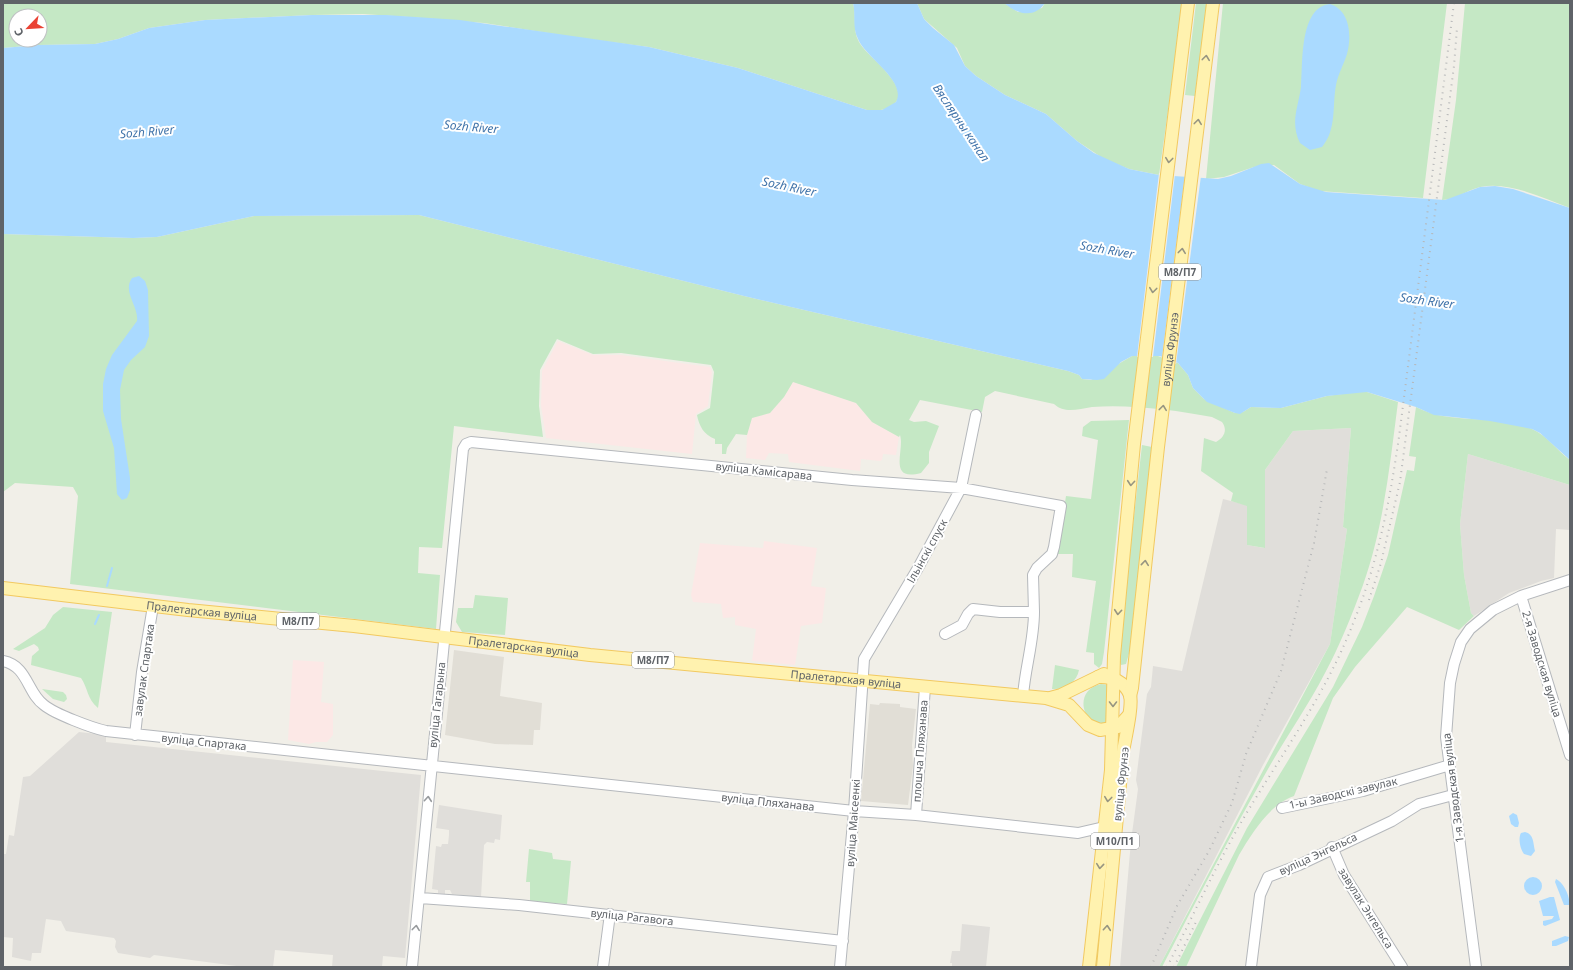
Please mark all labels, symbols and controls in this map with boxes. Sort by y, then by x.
north arrow [8,8,48,48]
text: С [10,26,27,39]
one-way arrow [1201,55,1210,61]
water label: Вяслярны канал [929,80,994,165]
water label: Sozh River [443,116,500,137]
one-way arrow [1193,119,1202,125]
water label: Sozh River [119,121,176,142]
one-way arrow [1165,157,1174,164]
water label: Sozh River [761,173,819,201]
water label: Sozh River [1079,236,1137,263]
one-way arrow [1178,248,1187,254]
road number: М8/П7 [1159,264,1201,280]
one-way arrow [1149,286,1158,293]
water label: Sozh River [1399,288,1456,313]
street label: вуліца Фрунзэ [1158,311,1182,387]
one-way arrow [1158,405,1167,411]
street label: вуліца Камісарава [715,458,813,483]
one-way arrow [1126,480,1135,486]
street label: Ільінскі спуск [903,516,950,585]
one-way arrow [1140,560,1149,566]
street label: Пралетарская вуліца [146,597,258,624]
one-way arrow [1114,609,1123,615]
street label: 2-я Заводская вуліца [1519,609,1566,719]
road number: М8/П7 [277,613,319,629]
street label: завулак Спартака [130,623,157,717]
street label: Пралетарская вуліца [468,632,580,661]
road number: М8/П7 [632,652,674,668]
street label: вуліца Гагарына [425,661,448,749]
street label: Пралетарская вуліца [790,666,902,691]
street label: плошча Пляханава [908,699,931,803]
one-way arrow [1109,701,1117,707]
street label: вуліца Спартака [161,730,247,753]
street label: 1-я Заводская вуліца [1438,732,1467,844]
street label: вуліца Фрунзэ [1109,746,1132,822]
street label: 1-ы Заводскі завулак [1287,773,1399,812]
street label: вуліца Маісеенкі [842,779,863,867]
street label: вуліца Пляханава [721,789,815,814]
one-way arrow [1104,795,1113,802]
one-way arrow [424,796,433,802]
street label: вуліца Энгельса [1276,829,1359,878]
road number: М10/П1 [1091,833,1139,849]
one-way arrow [1096,863,1105,869]
street label: завулак Энгельса [1336,865,1397,951]
street label: вуліца Рагавога [590,905,674,928]
one-way arrow [412,925,421,931]
one-way arrow [1102,925,1111,931]

